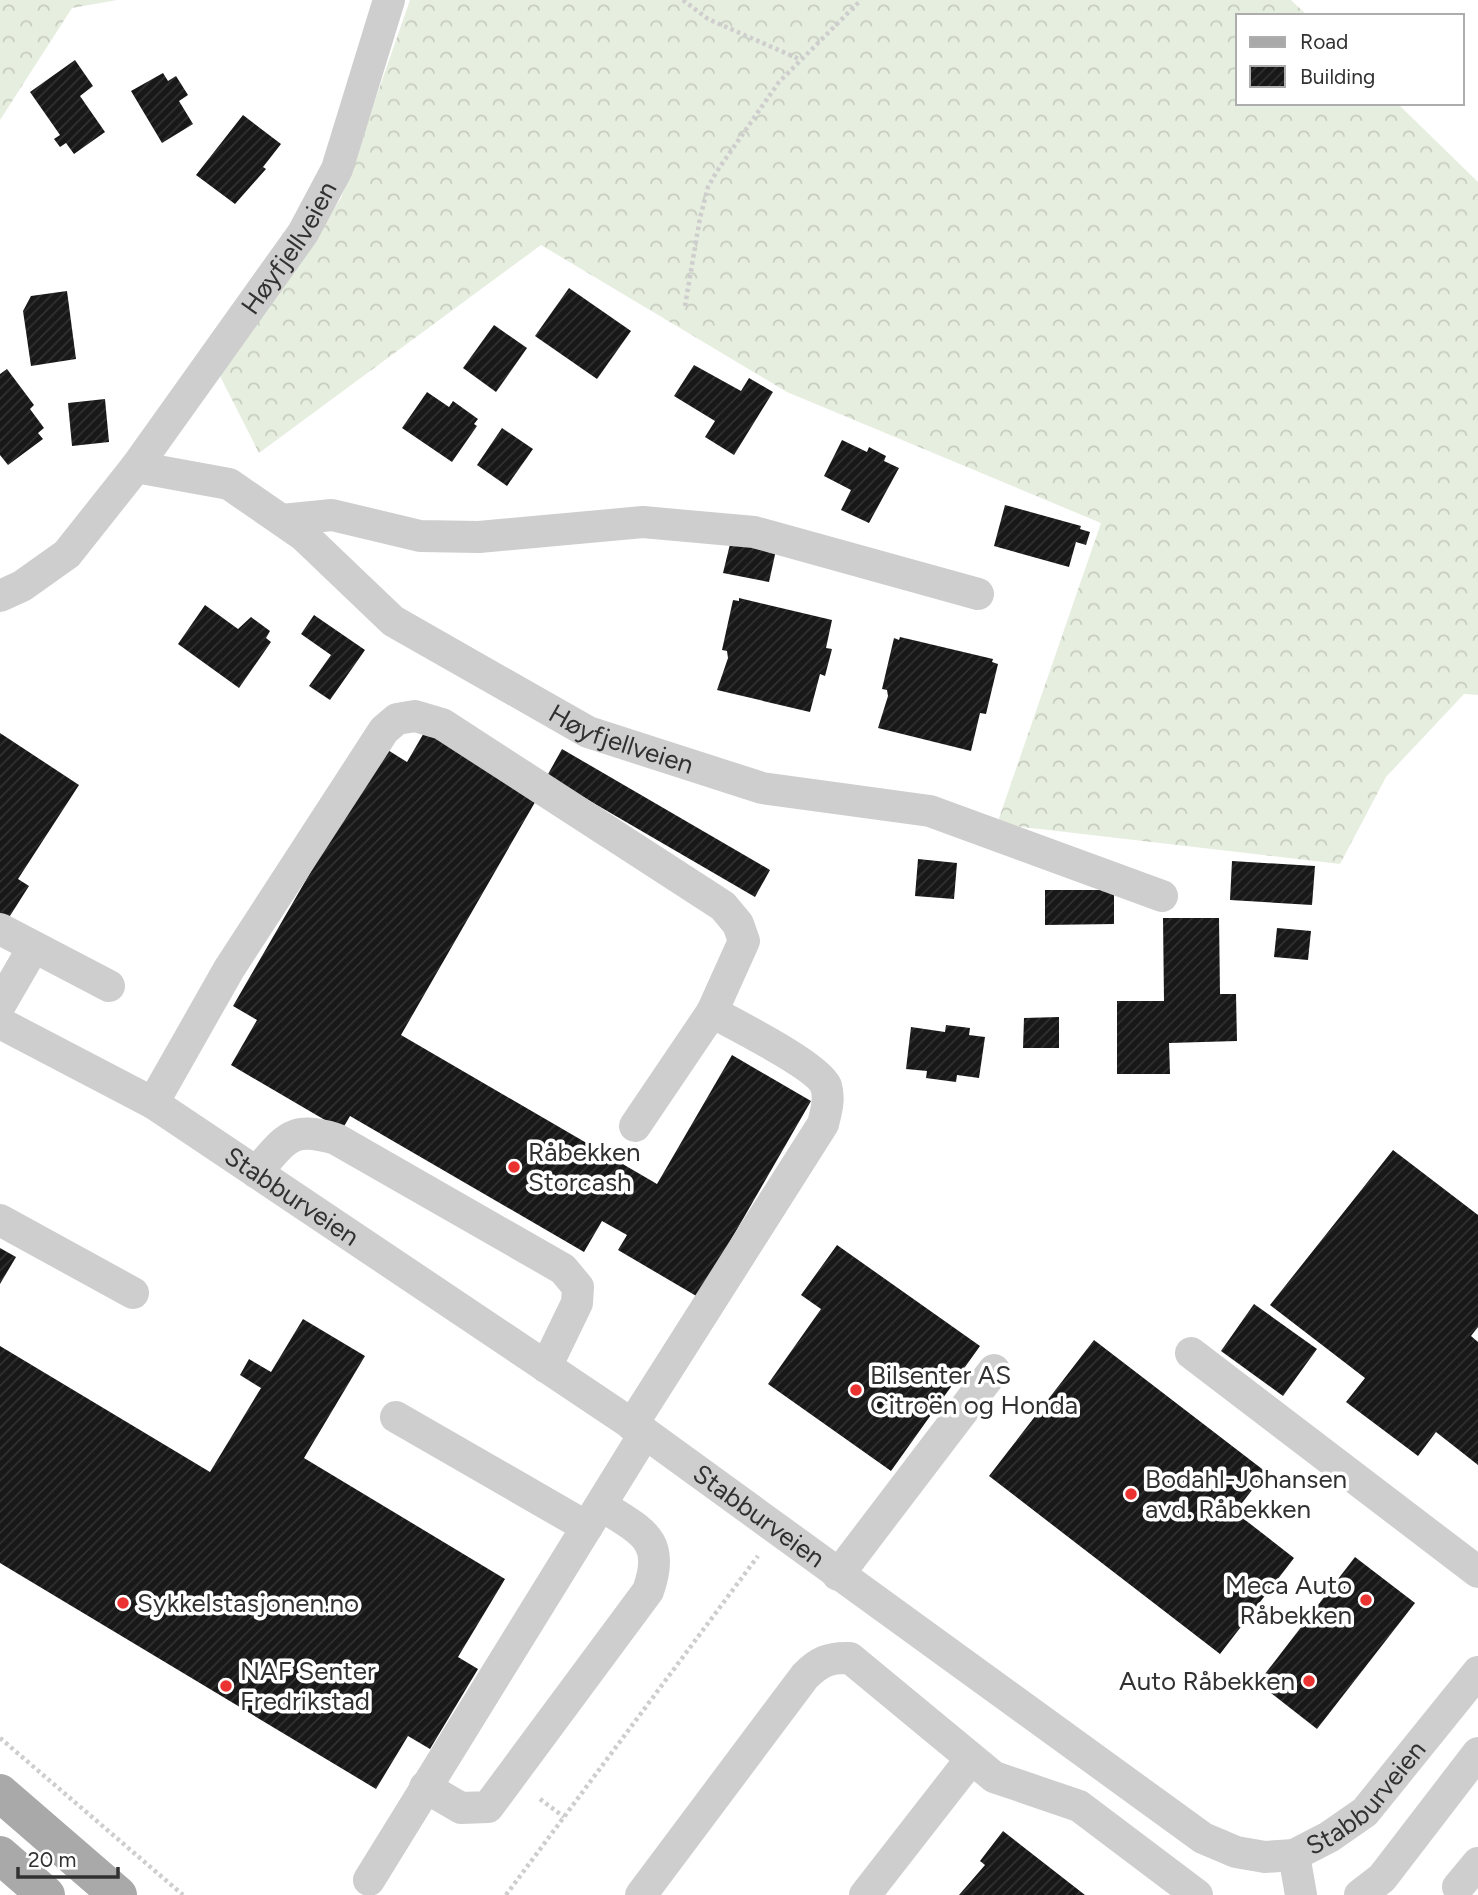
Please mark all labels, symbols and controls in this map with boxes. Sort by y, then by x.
legend [1236,14,1464,105]
text: Road [1300,29,1348,54]
text: Building [1300,64,1375,89]
street label: Høyfjellveien [234,176,344,321]
street label: Høyfjellveien [543,697,698,781]
place label: Råbekken Storcash [528,1136,641,1198]
street label: Stabburveien [219,1140,365,1253]
marker: Råbekken Storcash [506,1159,522,1175]
place label: Bilsenter AS Citroën og Honda [870,1359,1078,1421]
marker: Bilsenter AS Citroën og Honda [848,1382,864,1398]
street label: Stabburveien [687,1457,831,1574]
place label: Bodahl-Johansen avd. Råbekken [1145,1463,1347,1525]
marker: Bodahl-Johansen avd. Råbekken [1123,1486,1139,1502]
place label: Meca Auto Råbekken [1225,1569,1352,1631]
place label: Sykkelstasjonen.no [137,1587,359,1619]
marker: Meca Auto Råbekken [1358,1592,1374,1608]
marker: Sykkelstasjonen.no [115,1595,131,1611]
place label: NAF Senter Fredrikstad [240,1655,376,1717]
place label: Auto Råbekken [1119,1665,1295,1697]
marker: Auto Råbekken [1301,1673,1317,1689]
marker: NAF Senter Fredrikstad [218,1678,234,1694]
street label: Stabburveien [1301,1734,1432,1862]
scale bar [18,1836,117,1880]
text: 20 m [28,1847,76,1872]

